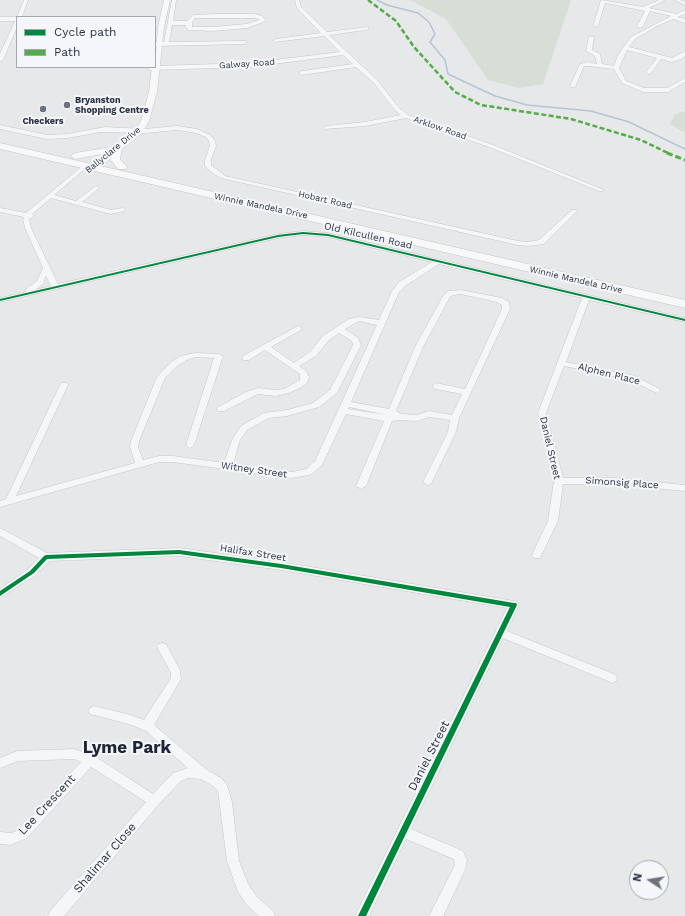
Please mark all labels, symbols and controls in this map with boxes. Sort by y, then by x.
legend [16,16,156,68]
text: Cycle path [54,25,116,39]
text: Path [54,45,80,59]
street label: Galway Road [219,57,275,71]
place label: Bryanston Shopping Centre [75,95,149,116]
marker: Bryanston Shopping Centre [62,100,72,110]
marker: Checkers [38,104,48,114]
street label: Arklow Road [412,114,468,142]
place label: Checkers [22,116,64,126]
street label: Ballyclare Drive [83,124,143,176]
street label: Hobart Road [297,189,353,211]
street label: Winnie Mandela Drive [213,191,309,221]
street label: Old Kilcullen Road [323,220,413,252]
street label: Winnie Mandela Drive [528,264,624,296]
street label: Alphen Place [577,360,641,388]
street label: Daniel Street [537,415,563,481]
street label: Witney Street [220,459,288,481]
street label: Simonsig Place [585,474,659,492]
street label: Halifax Street [219,542,287,564]
street label: Daniel Street [405,718,453,794]
district label: Lyme Park [83,738,171,758]
street label: Lee Crescent [15,772,79,838]
street label: Shalimar Close [71,820,139,896]
north arrow [629,860,669,900]
text: N [631,872,645,883]

